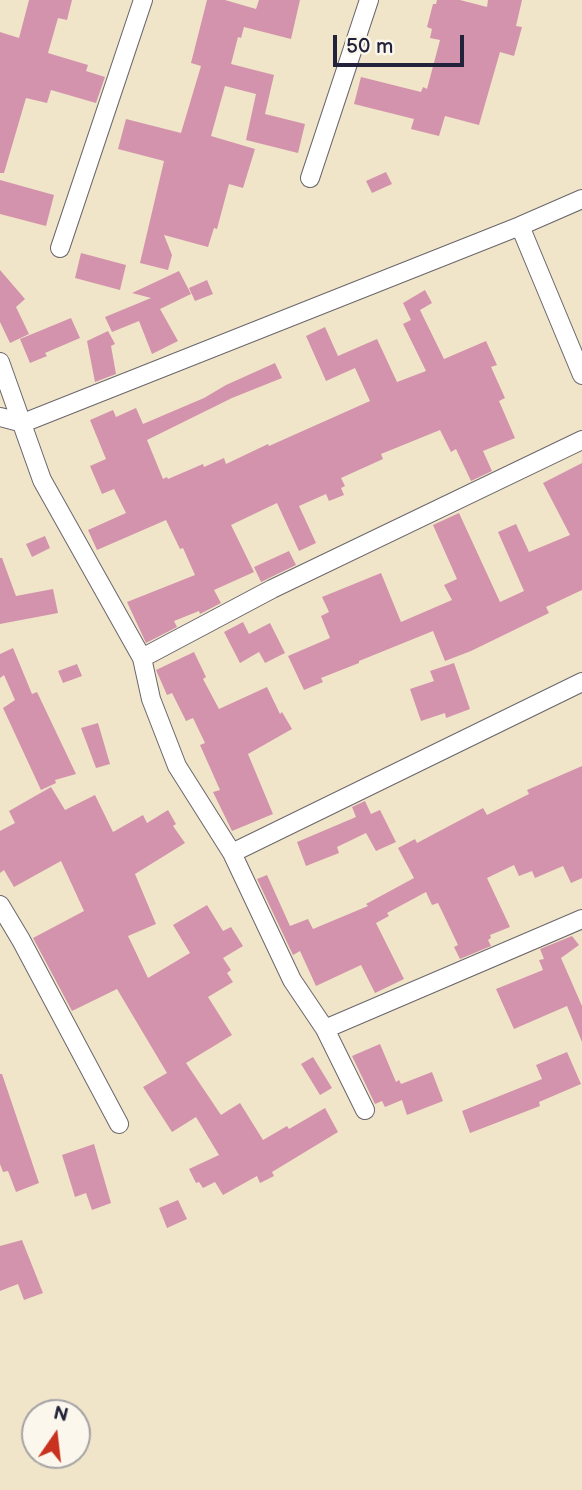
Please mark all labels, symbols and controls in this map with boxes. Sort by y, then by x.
scale bar [337,21,468,65]
text: 50 m [346,34,393,59]
north arrow [21,1399,91,1469]
text: N [51,1402,70,1428]

